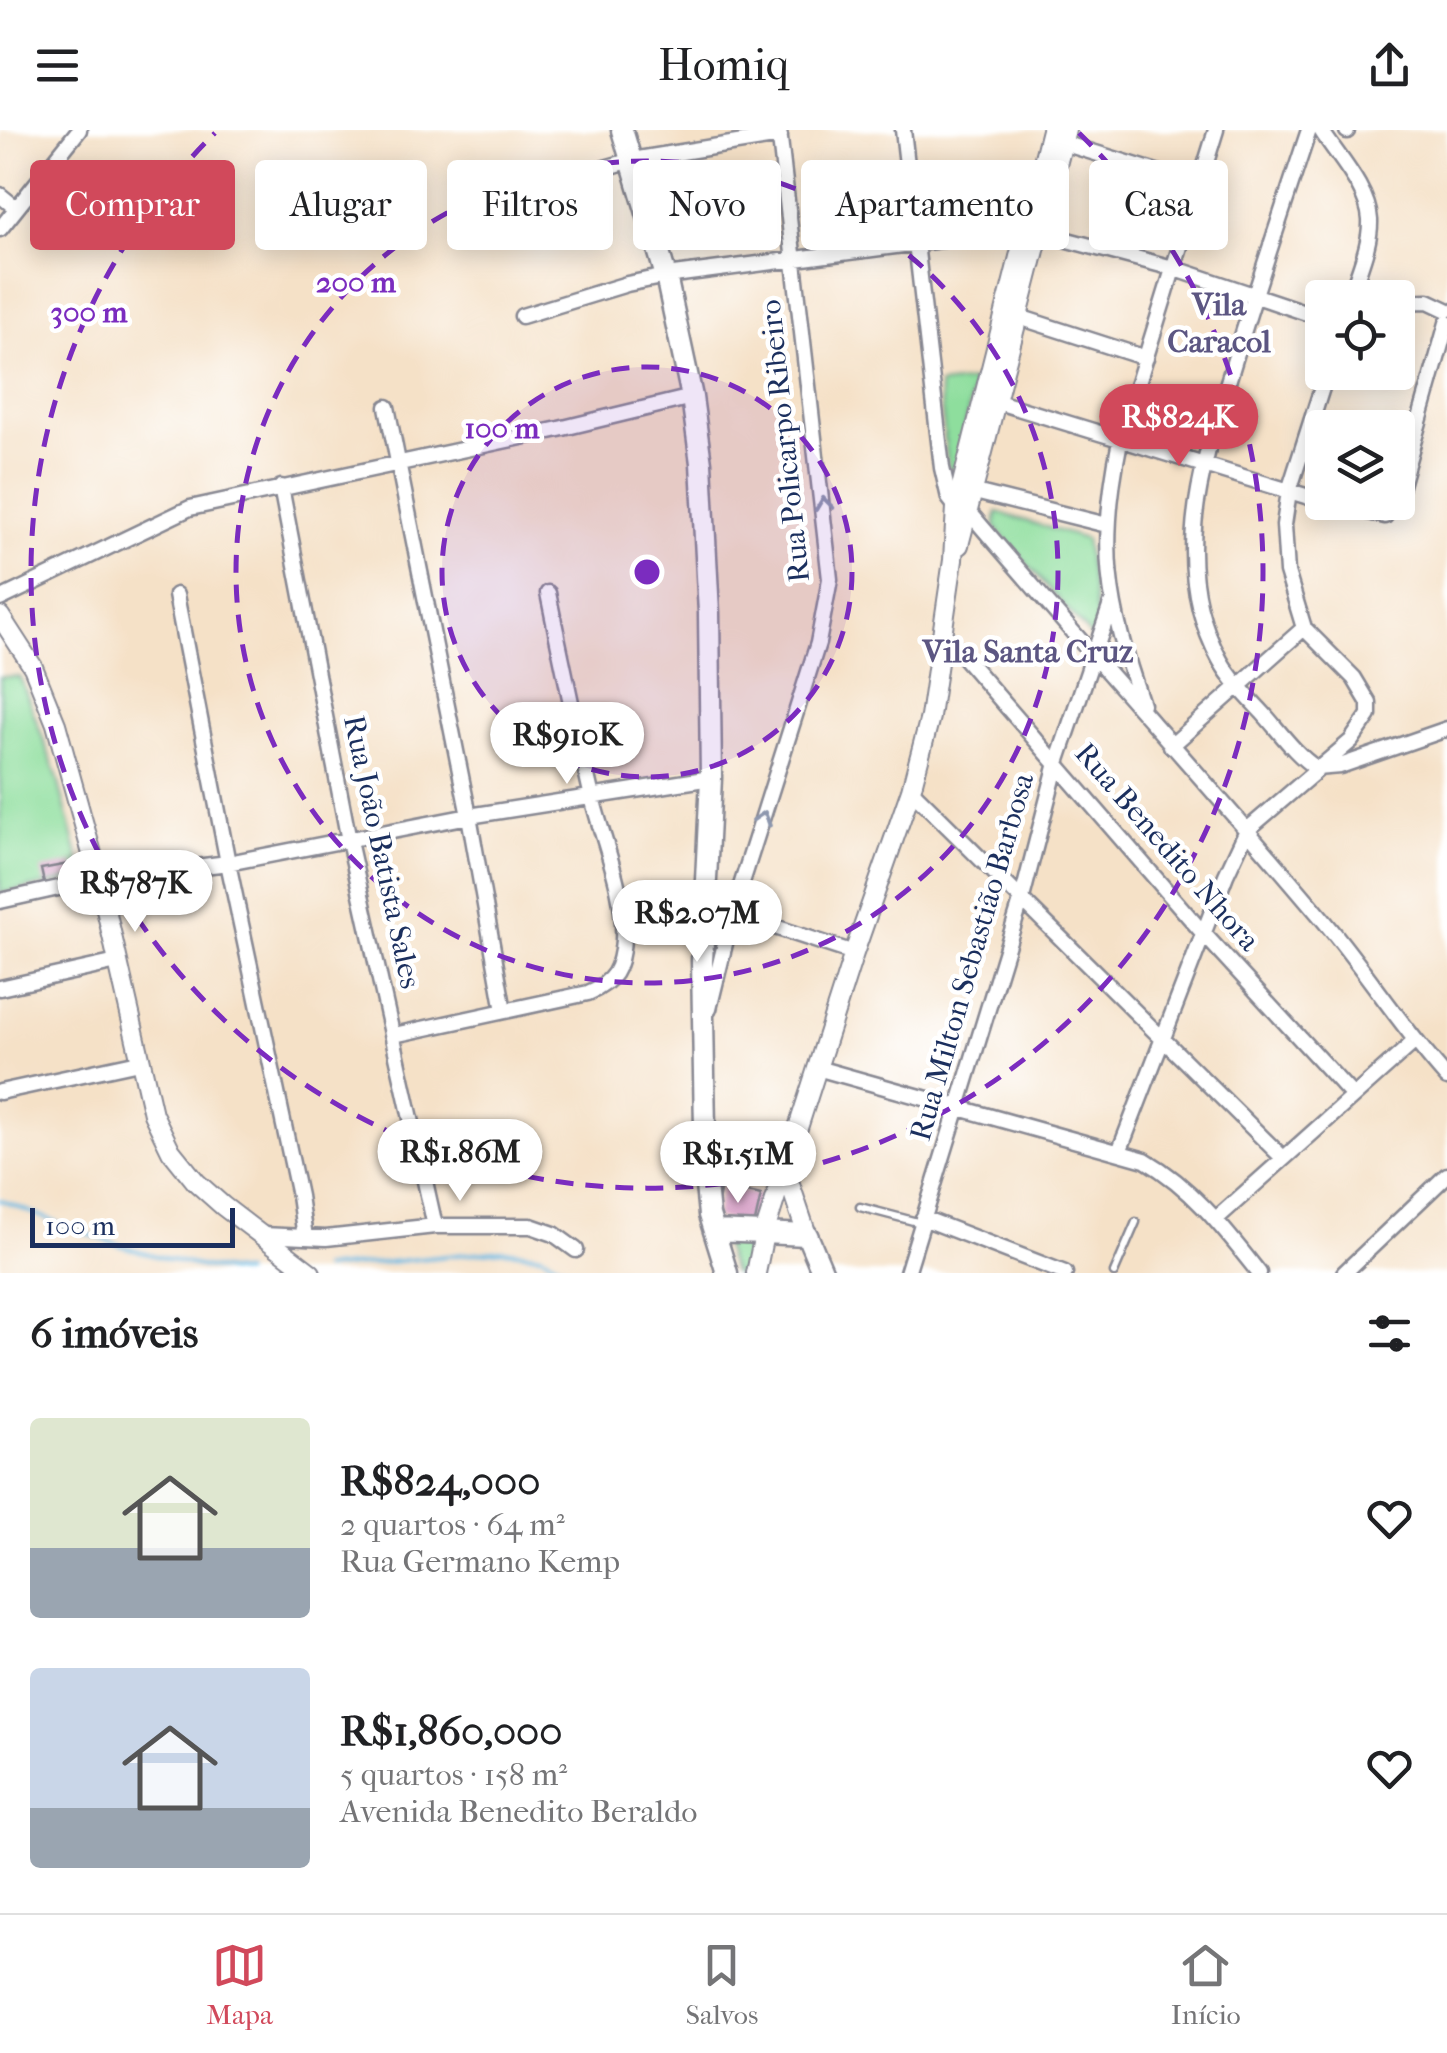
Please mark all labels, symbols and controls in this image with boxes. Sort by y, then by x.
icon: menu [30,38,85,93]
icon: share [1362,38,1417,93]
text: Homiq [658,39,789,92]
chip: Comprar [30,160,235,250]
chip: Alugar [255,160,427,250]
chip: Filtros [447,160,613,250]
chip: Novo [633,160,781,250]
chip: Apartamento [801,160,1069,250]
chip: Casa [1089,160,1228,250]
text: 200 m [316,265,397,300]
map controls [1305,280,1415,520]
button: locate [1305,280,1415,390]
district label: Vila Caracol [1167,286,1271,360]
text: 300 m [51,295,128,330]
street label: Rua Policarpo Ribeiro [753,298,817,584]
pin: R$824K [1098,384,1260,469]
text: R$824K [1121,398,1237,435]
button: layers [1305,410,1415,520]
text: 100 m [464,411,541,446]
one-way arrow [814,495,835,512]
centre of rings [629,554,665,590]
district label: Vila Santa Cruz [922,633,1133,670]
pin: R$910K [486,702,648,787]
street label: Rua João Batista Sales [336,712,428,992]
text: R$910K [512,716,622,753]
street label: Rua Benedito Nhora [1067,736,1267,959]
street label: Rua Milton Sebastião Barbosa [903,768,1042,1145]
one-way arrow [751,811,771,828]
pin: R$787K [54,850,216,935]
text: R$787K [79,864,191,901]
pin: R$2.07M [605,880,789,965]
text: R$2.07M [634,894,760,931]
pin: R$1.86M [368,1119,552,1204]
pin: R$1.51M [646,1121,830,1206]
text: R$1.86M [399,1133,521,1170]
text: R$1.51M [682,1135,794,1172]
scale bar [30,1203,235,1248]
text: 100 m [45,1209,115,1242]
icon: filters [1362,1306,1417,1361]
text: 6 imóveis [30,1309,198,1358]
text: R$824,000 [340,1457,540,1506]
icon: home [110,1458,230,1578]
icon: heart [1362,1491,1417,1546]
text: 2 quartos · 64 m² [340,1506,565,1543]
text: Rua Germano Kemp [340,1543,620,1580]
text: R$1,860,000 [340,1707,562,1756]
icon: home [110,1708,230,1828]
icon: heart [1362,1741,1417,1796]
text: 5 quartos · 158 m² [340,1756,567,1793]
text: Avenida Benedito Beraldo [340,1793,698,1830]
tab: Mapa [206,1938,273,2031]
tab: Salvos [686,1938,758,2031]
tab: Início [1171,1938,1241,2031]

